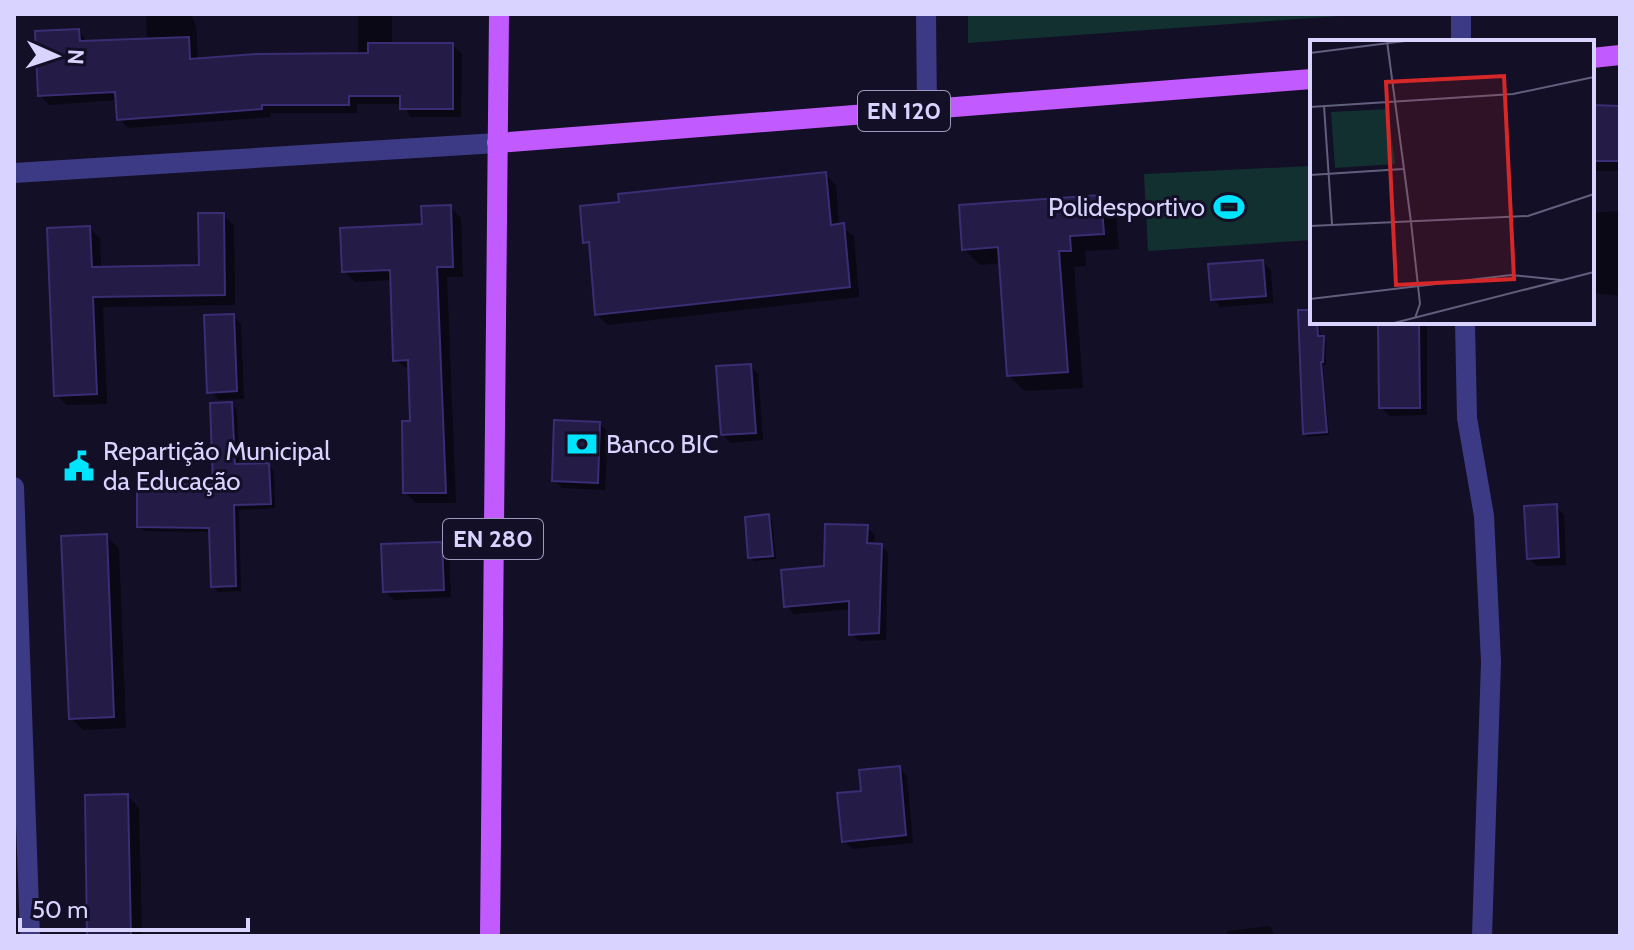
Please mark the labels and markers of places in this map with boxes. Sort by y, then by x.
sports icon: Polidesportivo [1212,190,1246,224]
place label: Polidesportivo [1048,191,1205,223]
bank icon: Banco BIC [565,427,599,461]
place label: Banco BIC [606,428,718,460]
place label: Repartição Municipal da Educação [103,435,330,497]
public building icon: Repartição Municipal da Educação [62,449,96,483]

